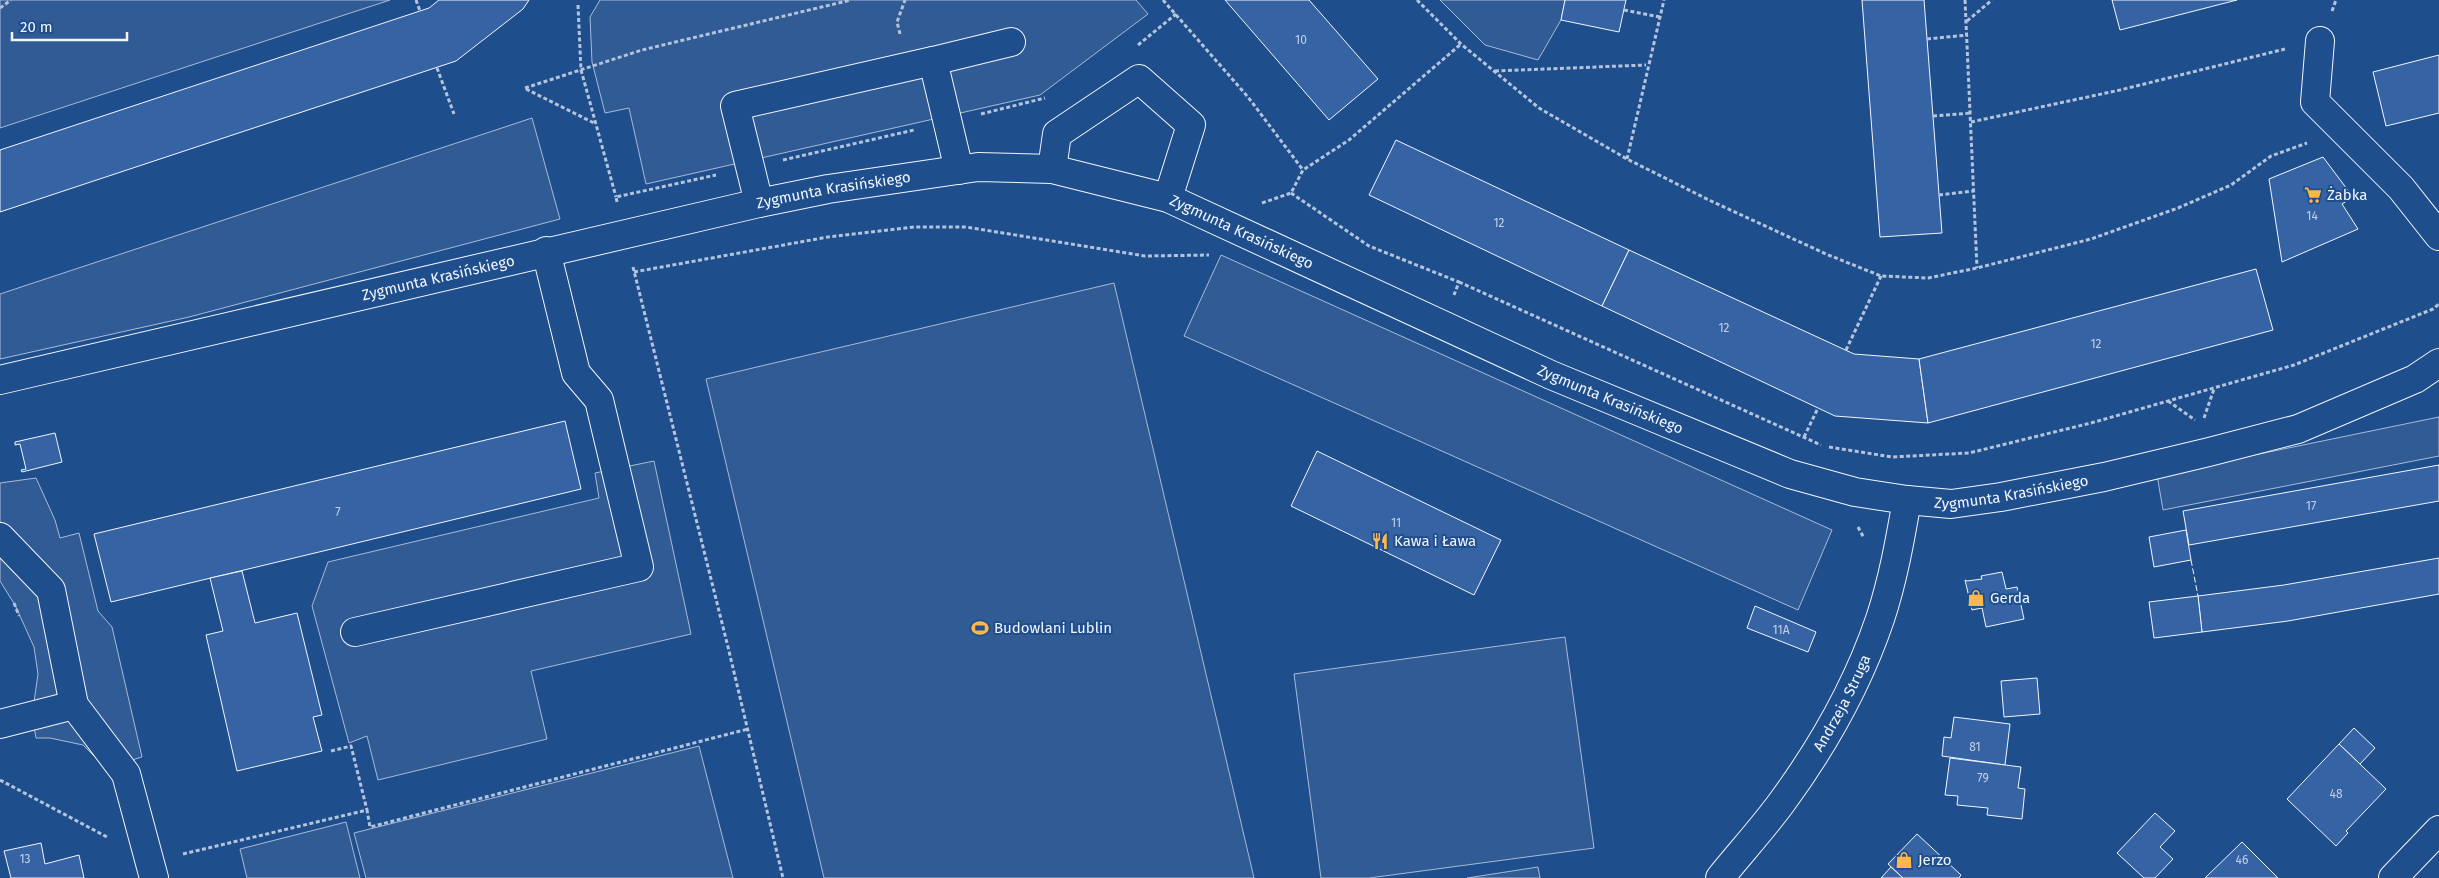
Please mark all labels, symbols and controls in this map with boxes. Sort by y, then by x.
scale bar [12,10,128,42]
text: 20 m [20,18,53,36]
house number: 10 [1295,33,1307,47]
street label: Zygmunta Krasińskiego [755,168,912,212]
supermarket icon: Żabka [2303,185,2323,205]
place label: Żabka [2327,186,2367,204]
street label: Zygmunta Krasińskiego [1167,191,1316,273]
house number: 14 [2306,209,2318,223]
house number: 12 [1493,216,1505,230]
street label: Zygmunta Krasińskiego [360,251,516,304]
house number: 12 [1718,321,1730,335]
house number: 12 [2090,337,2102,351]
street label: Zygmunta Krasińskiego [1534,361,1686,438]
street label: Zygmunta Krasińskiego [1933,471,2090,513]
house number: 17 [2306,499,2316,513]
house number: 7 [335,505,341,519]
house number: 11 [1391,516,1401,530]
restaurant icon: Kawa i Ława [1370,531,1390,551]
place label: Kawa i Ława [1394,532,1476,550]
shop icon: Gerda [1966,588,1986,608]
place label: Gerda [1990,589,2030,607]
sports icon: Budowlani Lublin [970,618,990,638]
place label: Budowlani Lublin [994,619,1112,637]
house number: 11A [1772,623,1790,637]
street label: Andrzeja Struga [1809,652,1874,755]
house number: 81 [1969,740,1981,754]
house number: 79 [1977,771,1989,785]
house number: 48 [2330,787,2343,801]
shop icon: Jerzo [1894,850,1914,870]
place label: Jerzo [1918,851,1952,869]
house number: 13 [19,852,31,866]
house number: 46 [2236,853,2248,867]

